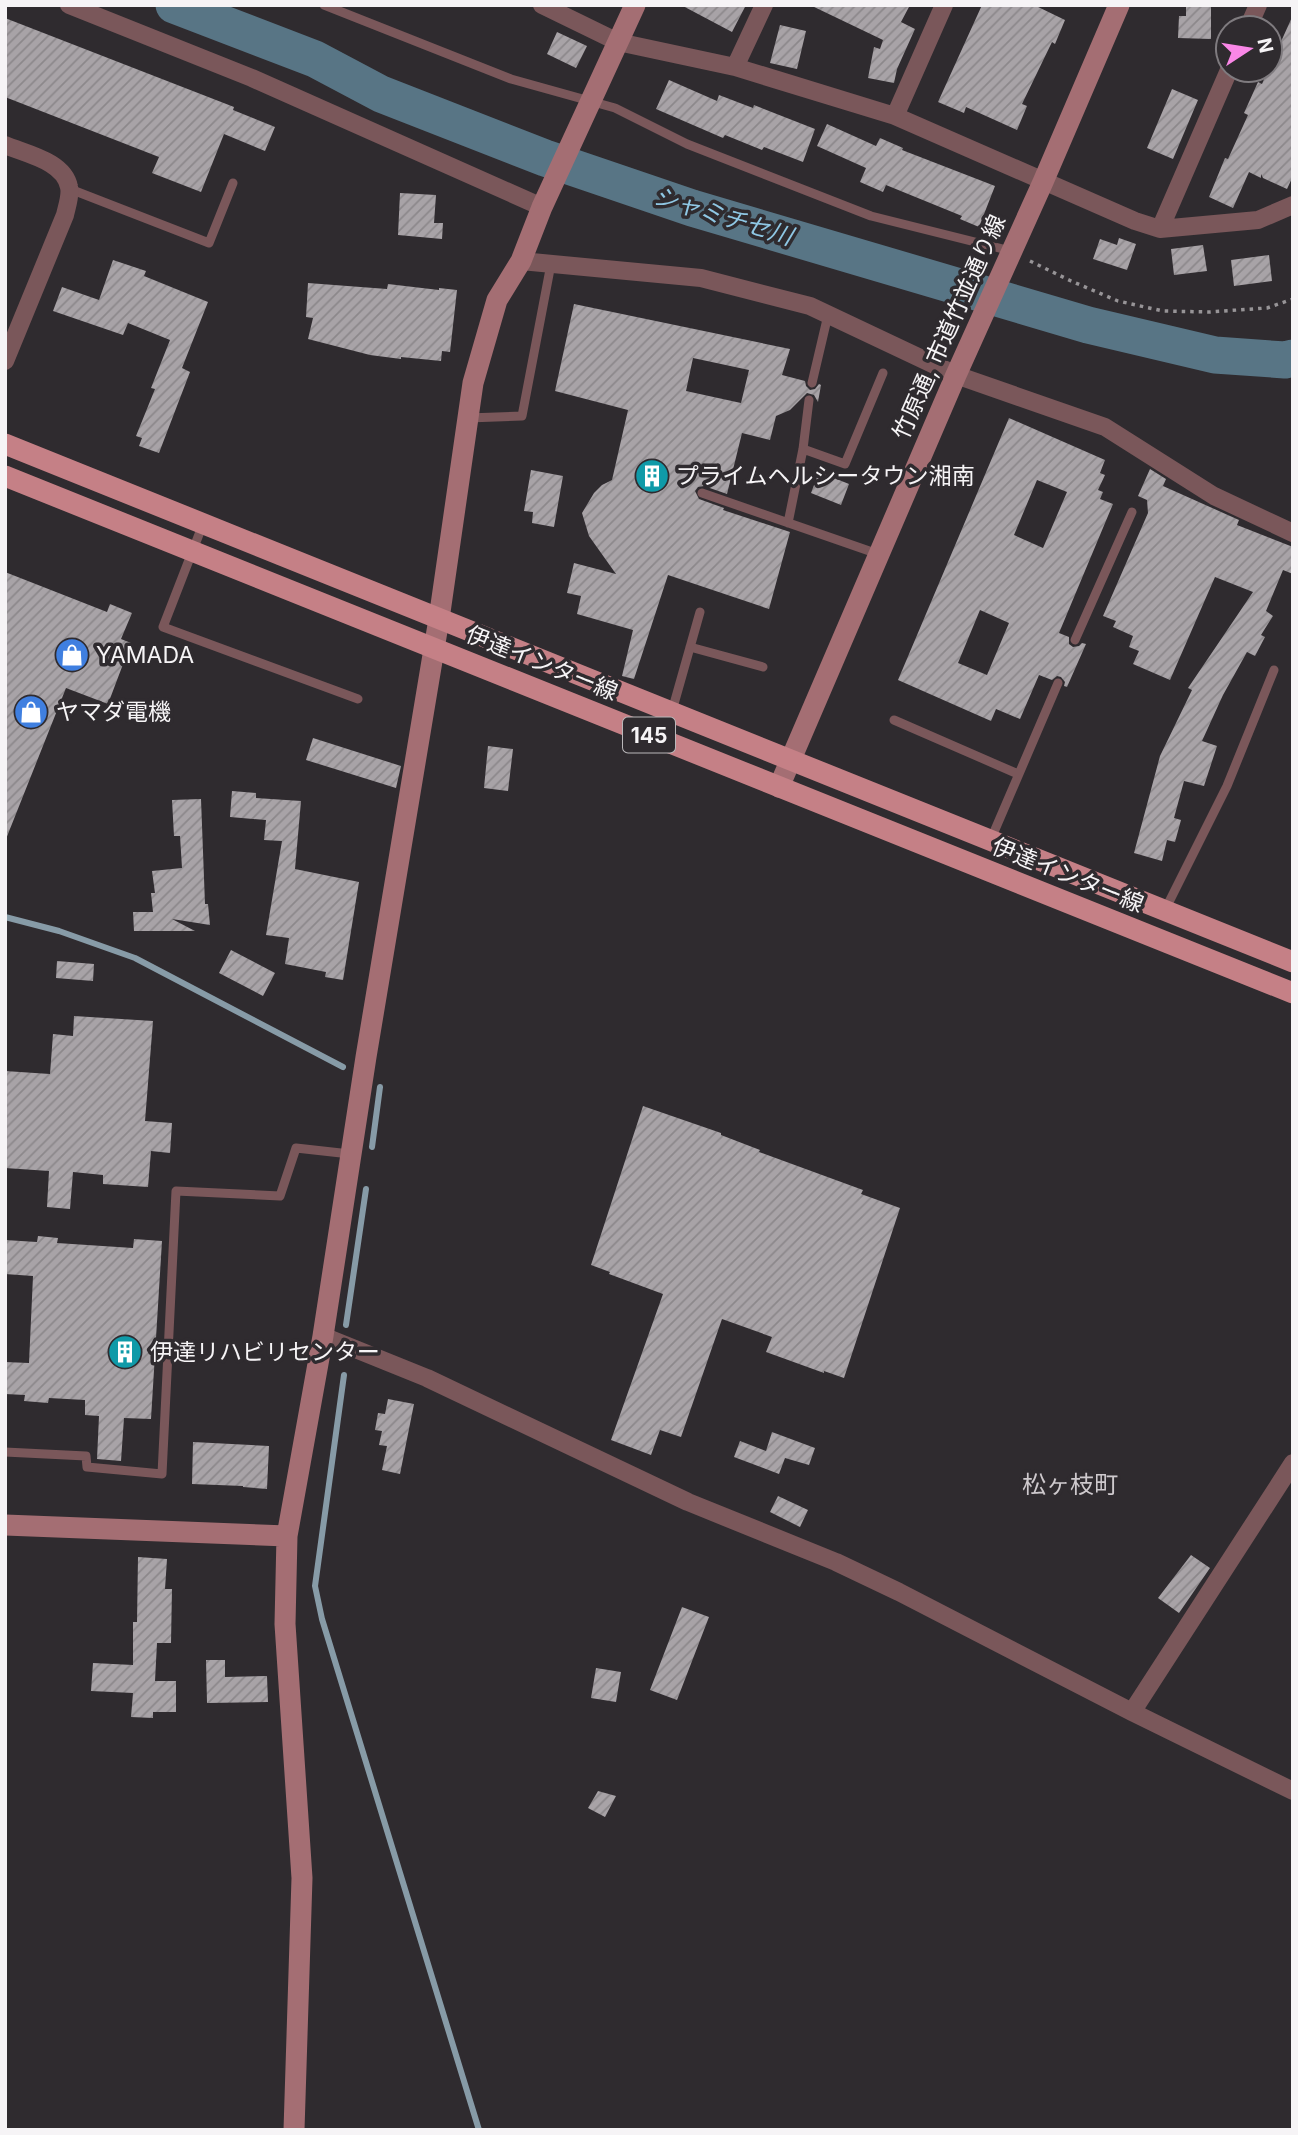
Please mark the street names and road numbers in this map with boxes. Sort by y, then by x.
street label: 竹原通, 市道竹並通り線 [887,210,1011,444]
street label: 伊達インター線 [462,620,622,706]
road number: 145 [623,718,675,752]
street label: 伊達インター線 [988,832,1148,918]

